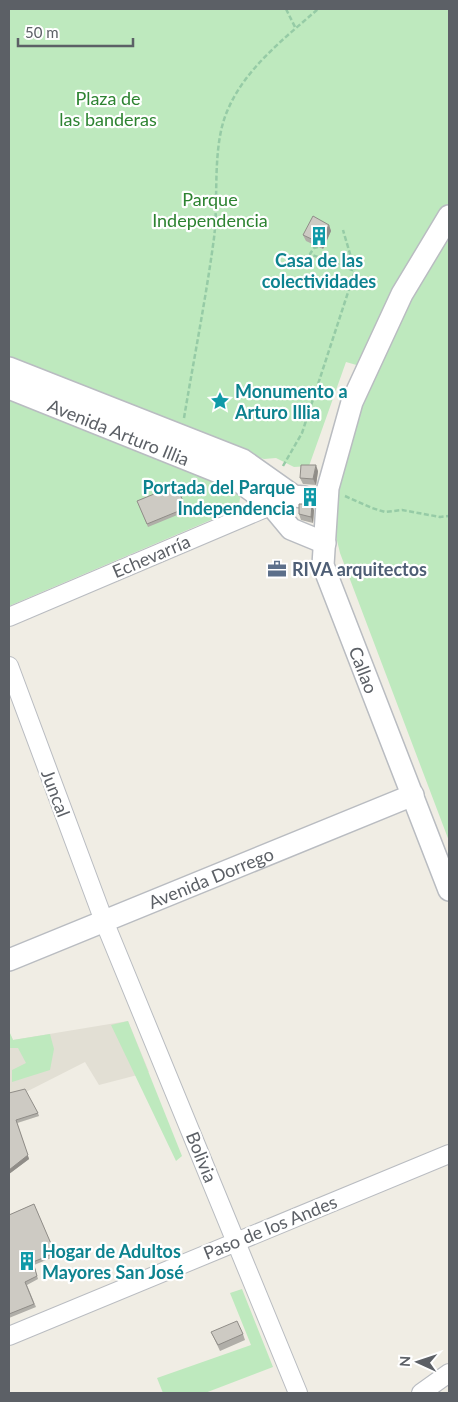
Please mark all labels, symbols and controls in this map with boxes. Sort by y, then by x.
scale bar [18,15,132,47]
text: 50 m [25,23,59,41]
park label: Plaza de las banderas [59,87,157,130]
park label: Parque Independencia [152,188,268,231]
building icon: Casa de las colectividades [308,225,330,247]
place label: Casa de las colectividades [262,249,376,292]
place label: Monumento a Arturo Illia [234,380,348,423]
place icon: Monumento a Arturo Illia [209,390,231,412]
street label: Avenida Arturo Illia [45,394,192,470]
place label: Portada del Parque Independencia [143,476,295,519]
building icon: Portada del Parque Independencia [299,486,321,508]
street label: Echevarría [109,530,193,582]
office icon: RIVA arquitectos [266,558,288,580]
place label: RIVA arquitectos [292,558,427,580]
street label: Callao [345,643,383,697]
street label: Juncal [37,766,75,820]
street label: Avenida Dorrego [145,842,277,913]
street label: Bolivia [182,1128,222,1186]
street label: Paso de los Andes [200,1190,340,1264]
place label: Hogar de Adultos Mayores San José [42,1240,184,1283]
building icon: Hogar de Adultos Mayores San José [16,1250,38,1272]
north arrow [393,1337,443,1387]
text: N [396,1355,413,1367]

